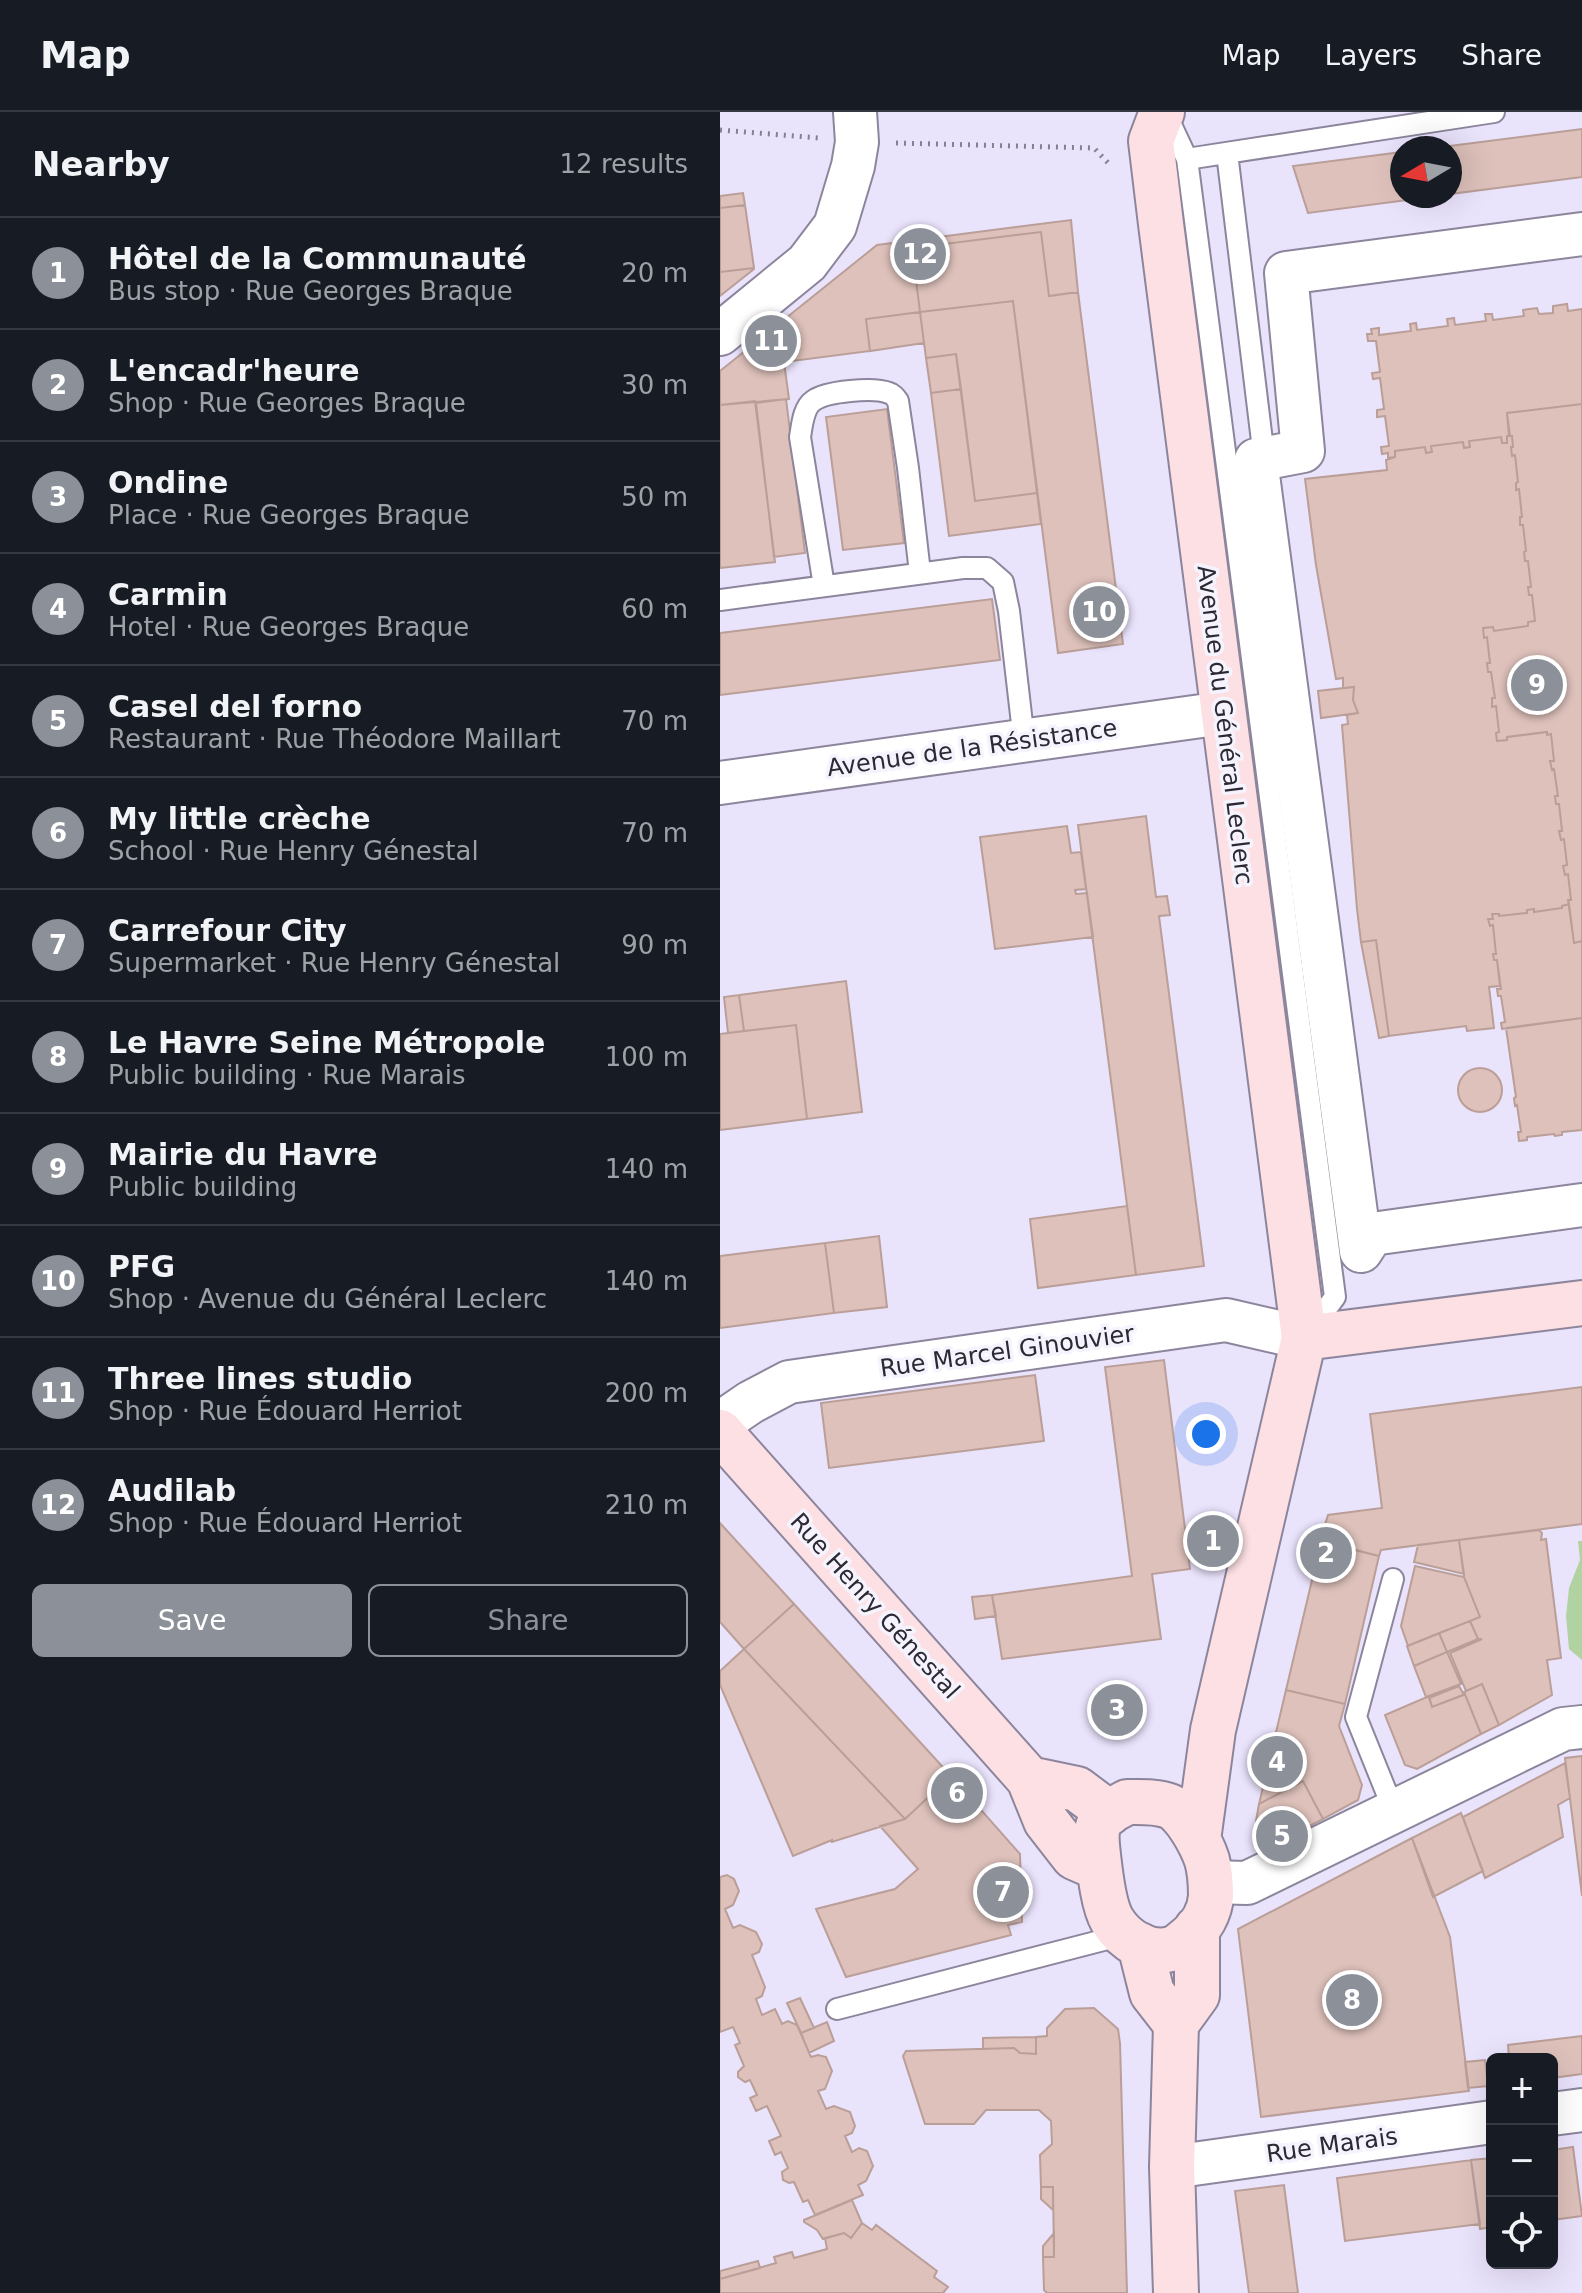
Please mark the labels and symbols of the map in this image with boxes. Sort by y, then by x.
north arrow [1390,136,1462,208]
pin: 12 [894,224,946,284]
pin: 11 [745,311,797,371]
street label: Avenue du Général Leclerc [1191,564,1259,886]
pin: 10 [1073,582,1125,642]
pin: 9 [1511,655,1563,715]
street label: Avenue de la Résistance [825,714,1119,782]
street label: Rue Marcel Ginouvier [878,1319,1136,1383]
your location [1186,1414,1226,1454]
street label: Rue Henry Génestal [784,1508,966,1704]
pin: 1 [1187,1511,1239,1571]
pin: 2 [1300,1523,1352,1583]
pin: 3 [1091,1680,1143,1740]
pin: 4 [1251,1732,1303,1792]
pin: 6 [931,1763,983,1823]
pin: 5 [1256,1806,1308,1866]
pin: 7 [977,1862,1029,1922]
pin: 8 [1326,1970,1378,2030]
street label: Rue Marais [1265,2122,1399,2168]

